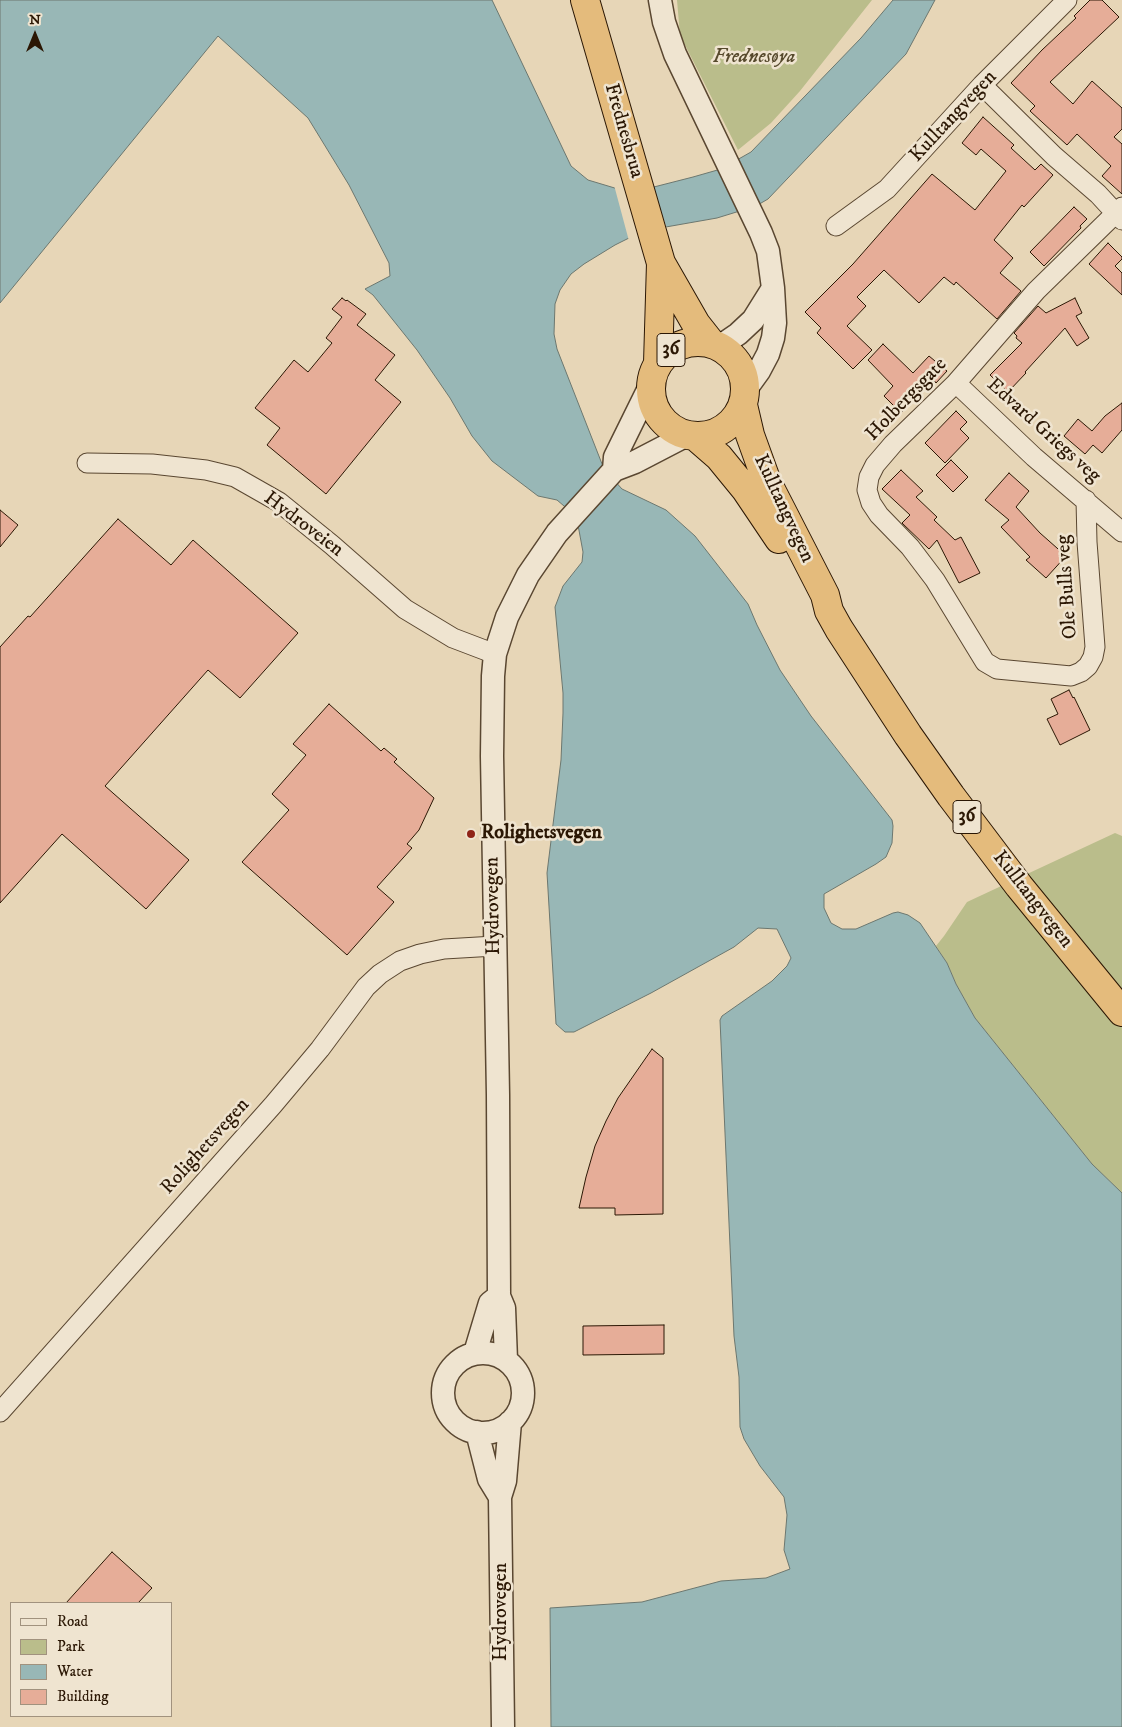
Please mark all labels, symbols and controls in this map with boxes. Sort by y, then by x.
north arrow [10,10,60,60]
text: N [29,11,41,29]
park label: Frednesøya [713,46,795,70]
street label: Kulltangvegen [905,66,1003,168]
street label: Frednesbrua [598,81,648,181]
road number: 36 [657,334,685,366]
street label: Holbergsgate [861,353,953,447]
street label: Edvard Griegs veg [981,373,1105,489]
street label: Kulltangvegen [747,451,819,567]
street label: Hydroveien [258,487,348,563]
street label: Ole Bulls veg [1052,534,1084,640]
road number: 36 [953,800,981,834]
place label: Rolighetsvegen [481,822,602,846]
marker: Rolighetsvegen [465,828,477,840]
street label: Kulltangvegen [987,847,1077,953]
street label: Hydrovegen [481,857,507,955]
street label: Rolighetsvegen [157,1094,255,1200]
street label: Hydrovegen [490,1563,514,1661]
legend [10,1602,172,1717]
text: Road [57,1612,88,1631]
text: Park [57,1637,85,1656]
text: Water [57,1662,93,1681]
text: Building [57,1687,109,1706]

